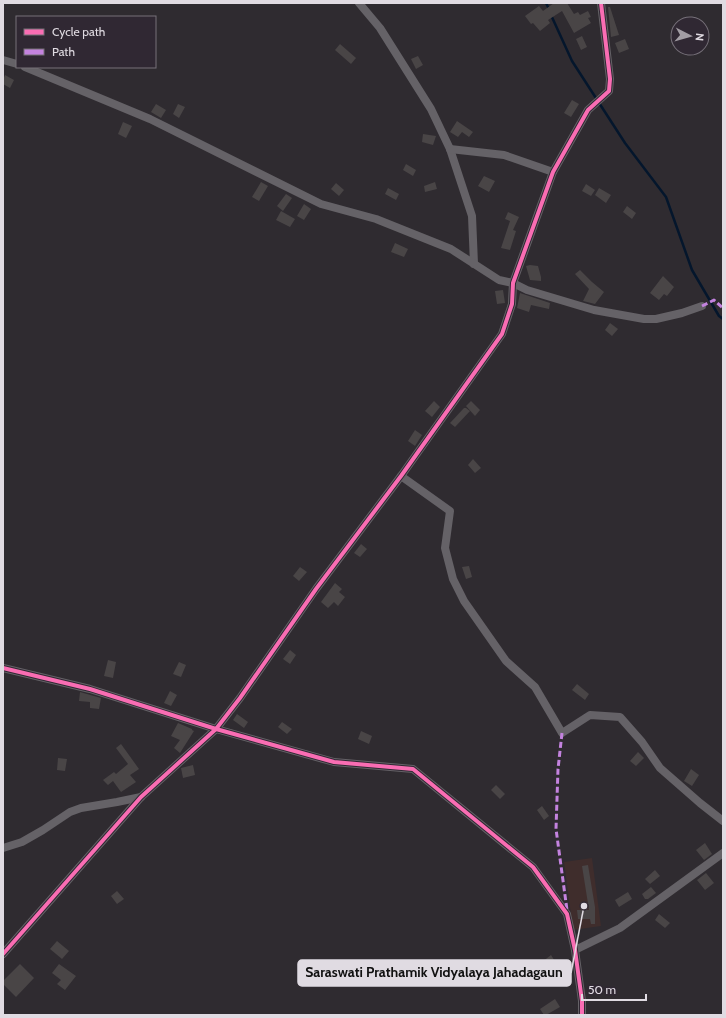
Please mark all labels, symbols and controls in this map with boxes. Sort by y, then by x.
legend [16,16,156,68]
north arrow [670,16,710,56]
text: Cycle path [52,24,105,39]
text: N [693,32,707,42]
text: Path [52,44,75,59]
callout: Saraswati Prathamik Vidyalaya Jahadagaun [298,960,571,986]
text: Saraswati Prathamik Vidyalaya Jahadagaun [305,963,563,981]
scale bar [582,976,646,1002]
text: 50 m [588,982,616,997]

